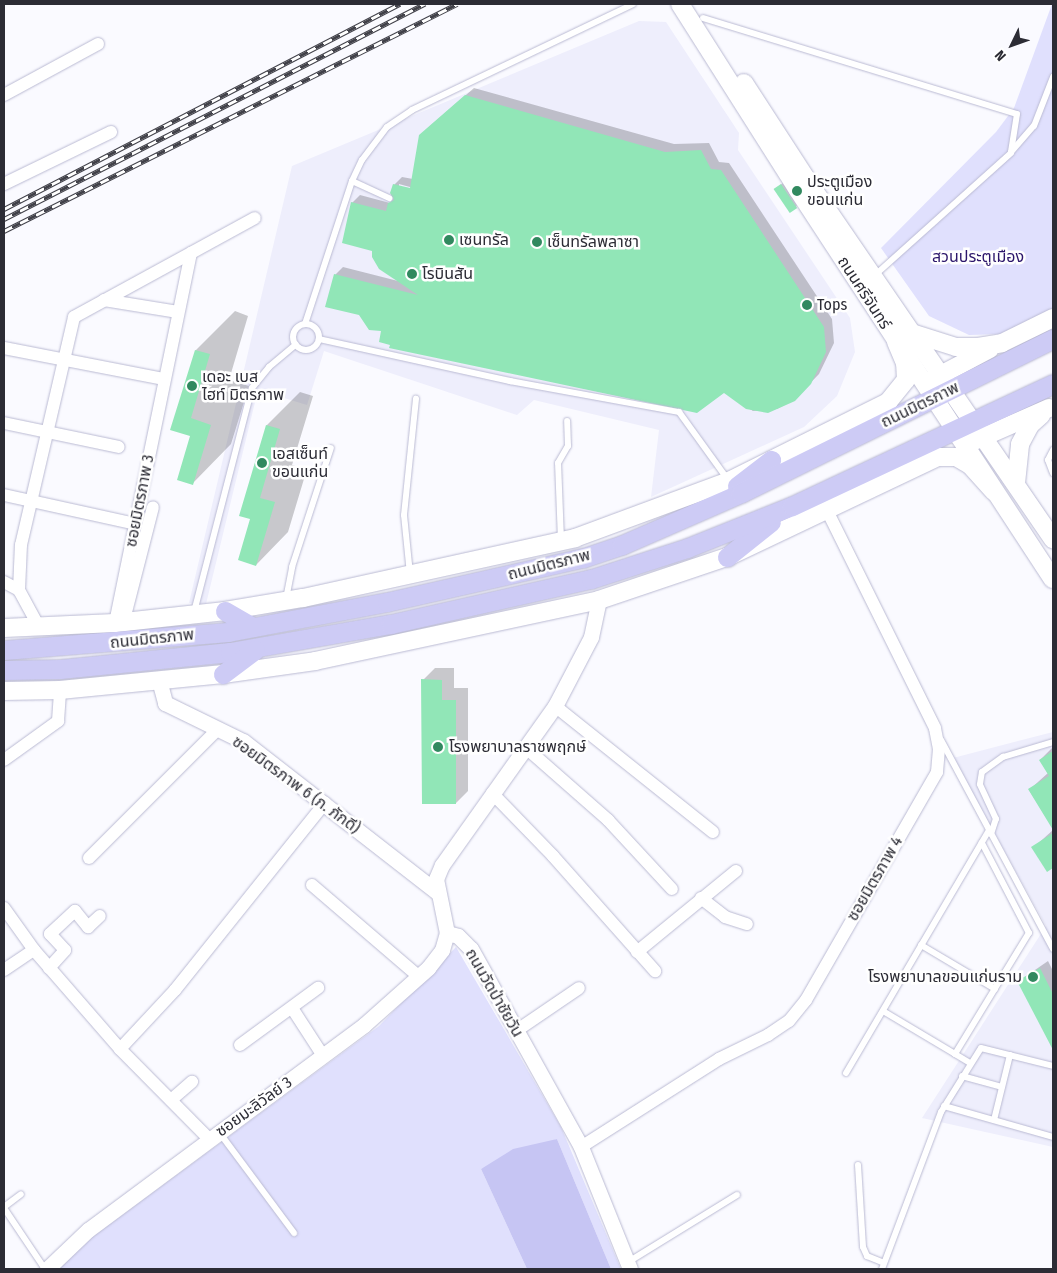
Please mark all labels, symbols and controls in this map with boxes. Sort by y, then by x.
north arrow [987,20,1037,70]
text: N [991,47,1010,64]
place label: ประตูเมือง ขอนแก่น [807,172,872,210]
marker: ประตูเมือง ขอนแก่น [791,185,803,197]
place label: เซนทรัล [459,230,509,250]
place label: เซ็นทรัลพลาซา [547,232,639,252]
marker: เซนทรัล [443,234,455,246]
marker: เซ็นทรัลพลาซา [531,236,543,248]
park label: สวนประตูเมือง [932,247,1024,267]
street label: ถนนศรีจันทร์ [833,253,895,333]
place label: โรบินสัน [422,264,473,284]
marker: โรบินสัน [406,268,418,280]
place label: Tops [817,295,847,315]
marker: Tops [801,299,813,311]
place label: เดอะ เบส ไฮท์ มิตรภาพ [202,367,284,405]
street label: ถนนมิตรภาพ [878,378,962,432]
marker: เดอะ เบส ไฮท์ มิตรภาพ [186,380,198,392]
place label: เอสเซ็นท์ ขอนแก่น [272,444,328,482]
street label: ซอยมิตรภาพ 3 [122,453,158,549]
marker: เอสเซ็นท์ ขอนแก่น [256,457,268,469]
street label: ถนนมิตรภาพ [506,545,592,585]
street label: ถนนมิตรภาพ [109,625,195,653]
street label: ซอยมิตรภาพ 6 (ภ. ภักดี) [228,732,364,838]
place label: โรงพยาบาลราชพฤกษ์ [449,737,586,757]
marker: โรงพยาบาลราชพฤกษ์ [431,740,445,754]
street label: ซอยมิตรภาพ 4 [843,833,907,925]
street label: ถนนวัดป่าชัยวัน [461,945,527,1041]
place label: โรงพยาบาลขอนแก่นราม [868,967,1022,987]
marker: โรงพยาบาลขอนแก่นราม [1026,970,1040,984]
street label: ซอยมะลิวัลย์ 3 [212,1073,296,1141]

